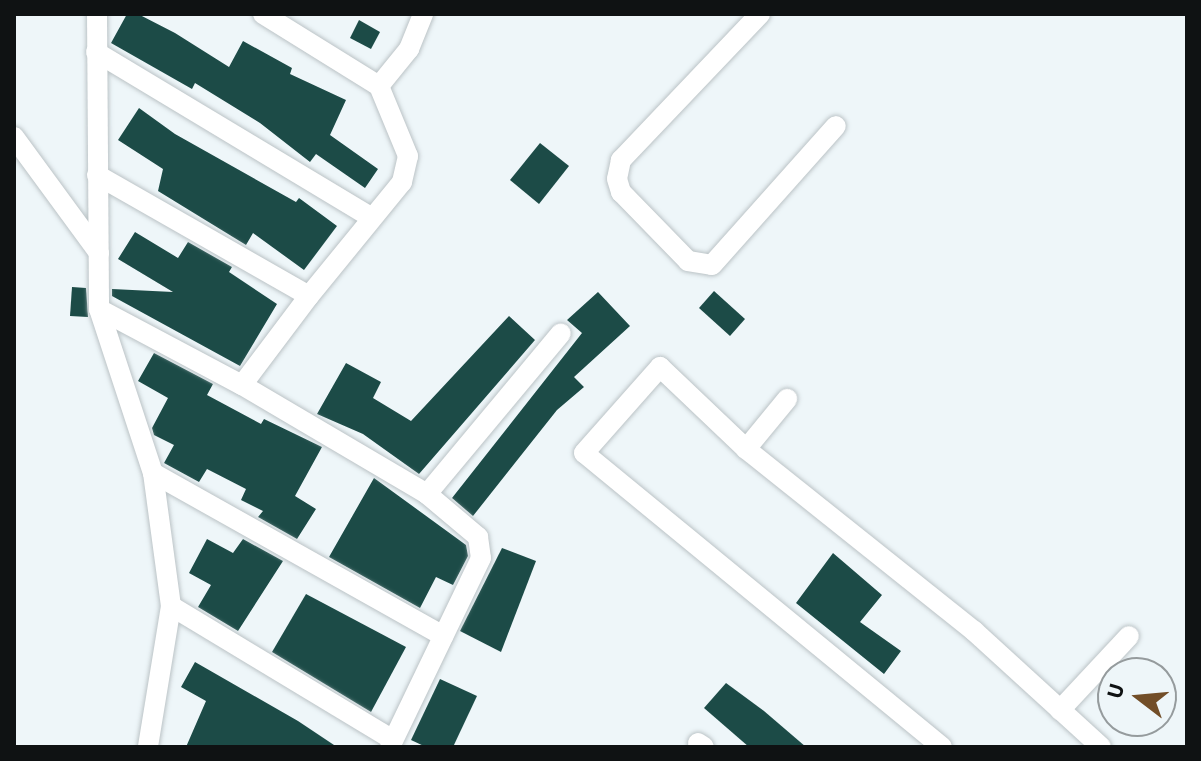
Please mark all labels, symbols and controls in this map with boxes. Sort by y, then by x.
north arrow [1097,657,1177,737]
text: U [1098,679,1133,702]

